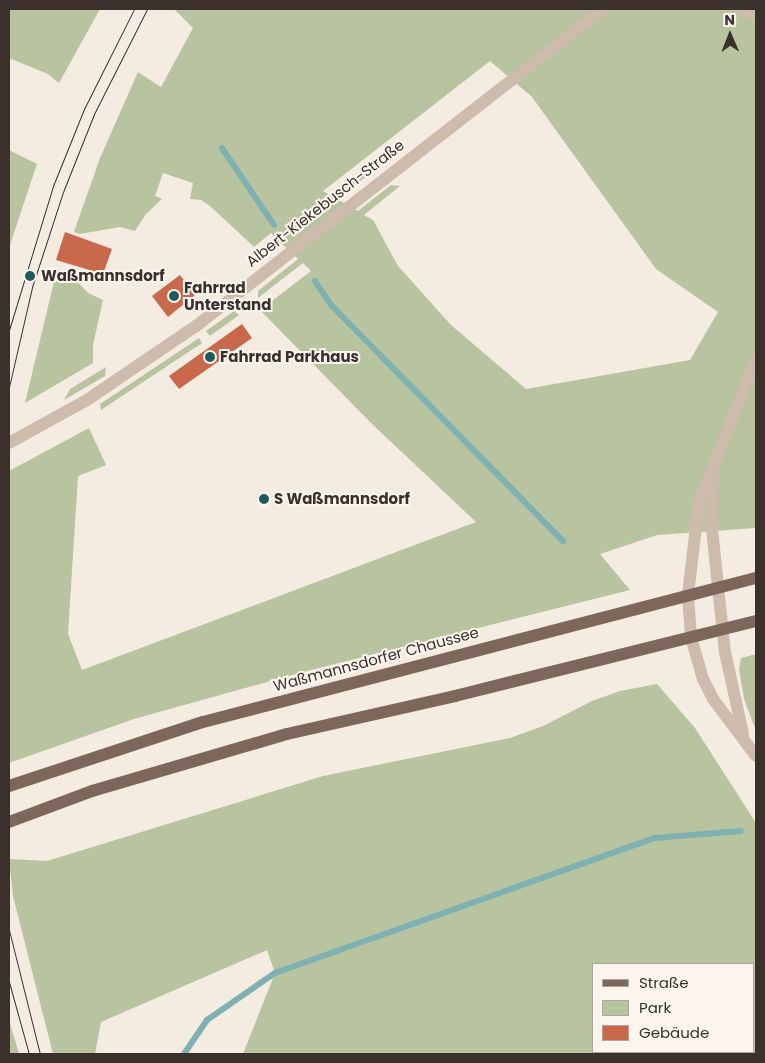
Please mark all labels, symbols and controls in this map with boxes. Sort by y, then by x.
north arrow [705,10,755,60]
text: N [724,10,735,30]
street label: Albert-Kiekebusch-Straße [242,136,408,270]
place label: Waßmannsdorf [41,267,165,285]
marker: Waßmannsdorf [23,269,37,283]
place label: Fahrrad Unterstand [184,278,271,313]
marker: Fahrrad Unterstand [168,290,180,302]
place label: Fahrrad Parkhaus [220,348,359,366]
marker: Fahrrad Parkhaus [204,351,216,363]
place label: S Waßmannsdorf [274,490,410,508]
marker: S Waßmannsdorf [258,493,270,505]
street label: Waßmannsdorfer Chaussee [271,623,481,695]
legend [592,963,755,1053]
text: Straße [639,972,689,993]
text: Park [639,997,671,1018]
text: Gebäude [639,1022,709,1043]

